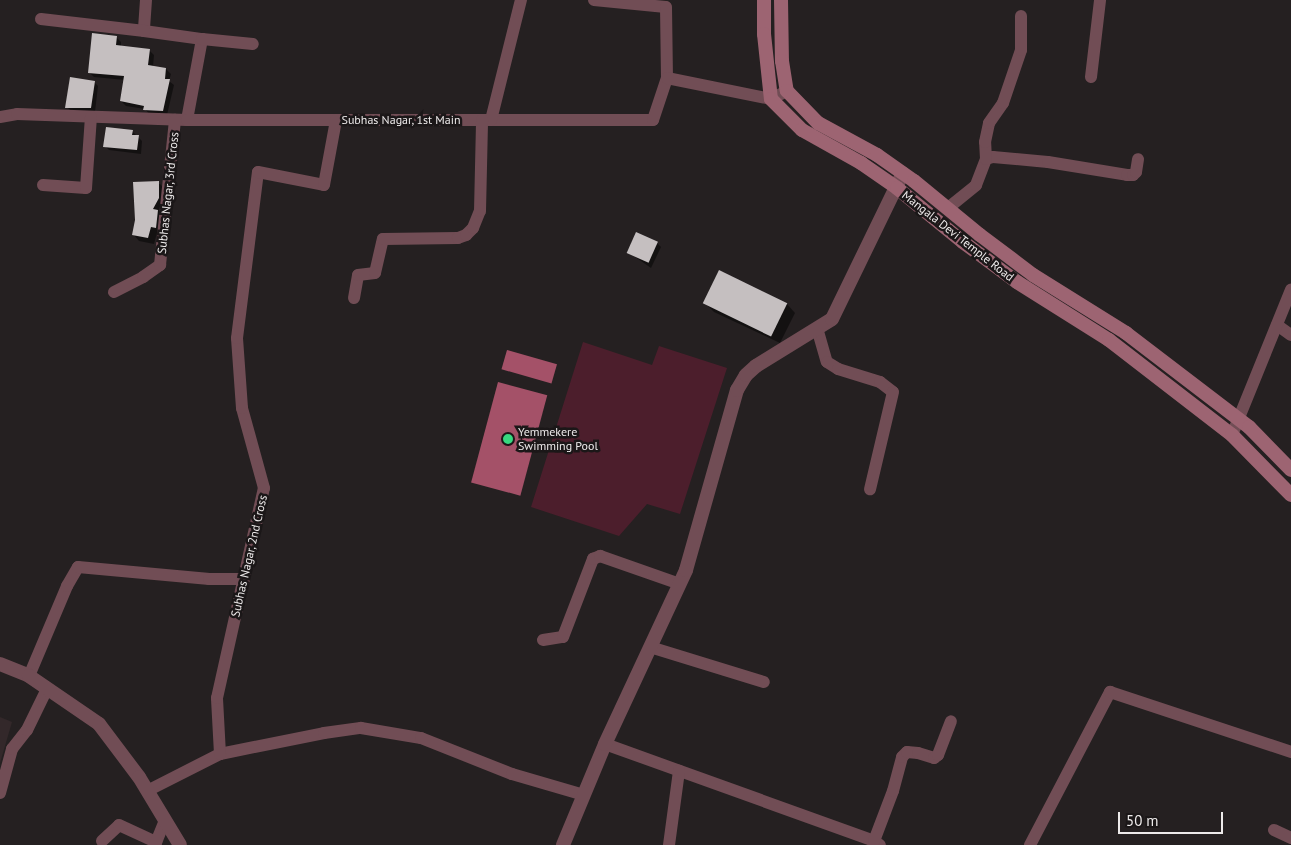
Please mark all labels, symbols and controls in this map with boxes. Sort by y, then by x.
street label: Subhas Nagar, 1st Main [341,113,461,127]
street label: Subhas Nagar, 3rd Cross [154,131,182,255]
street label: Mangala Devi Temple Road [899,188,1017,284]
place label: Yemmekere Swimming Pool [518,425,598,453]
marker: Yemmekere Swimming Pool [502,433,514,445]
street label: Subhas Nagar, 2nd Cross [228,493,270,619]
scale bar [1121,802,1226,834]
text: 50 m [1126,811,1159,830]

